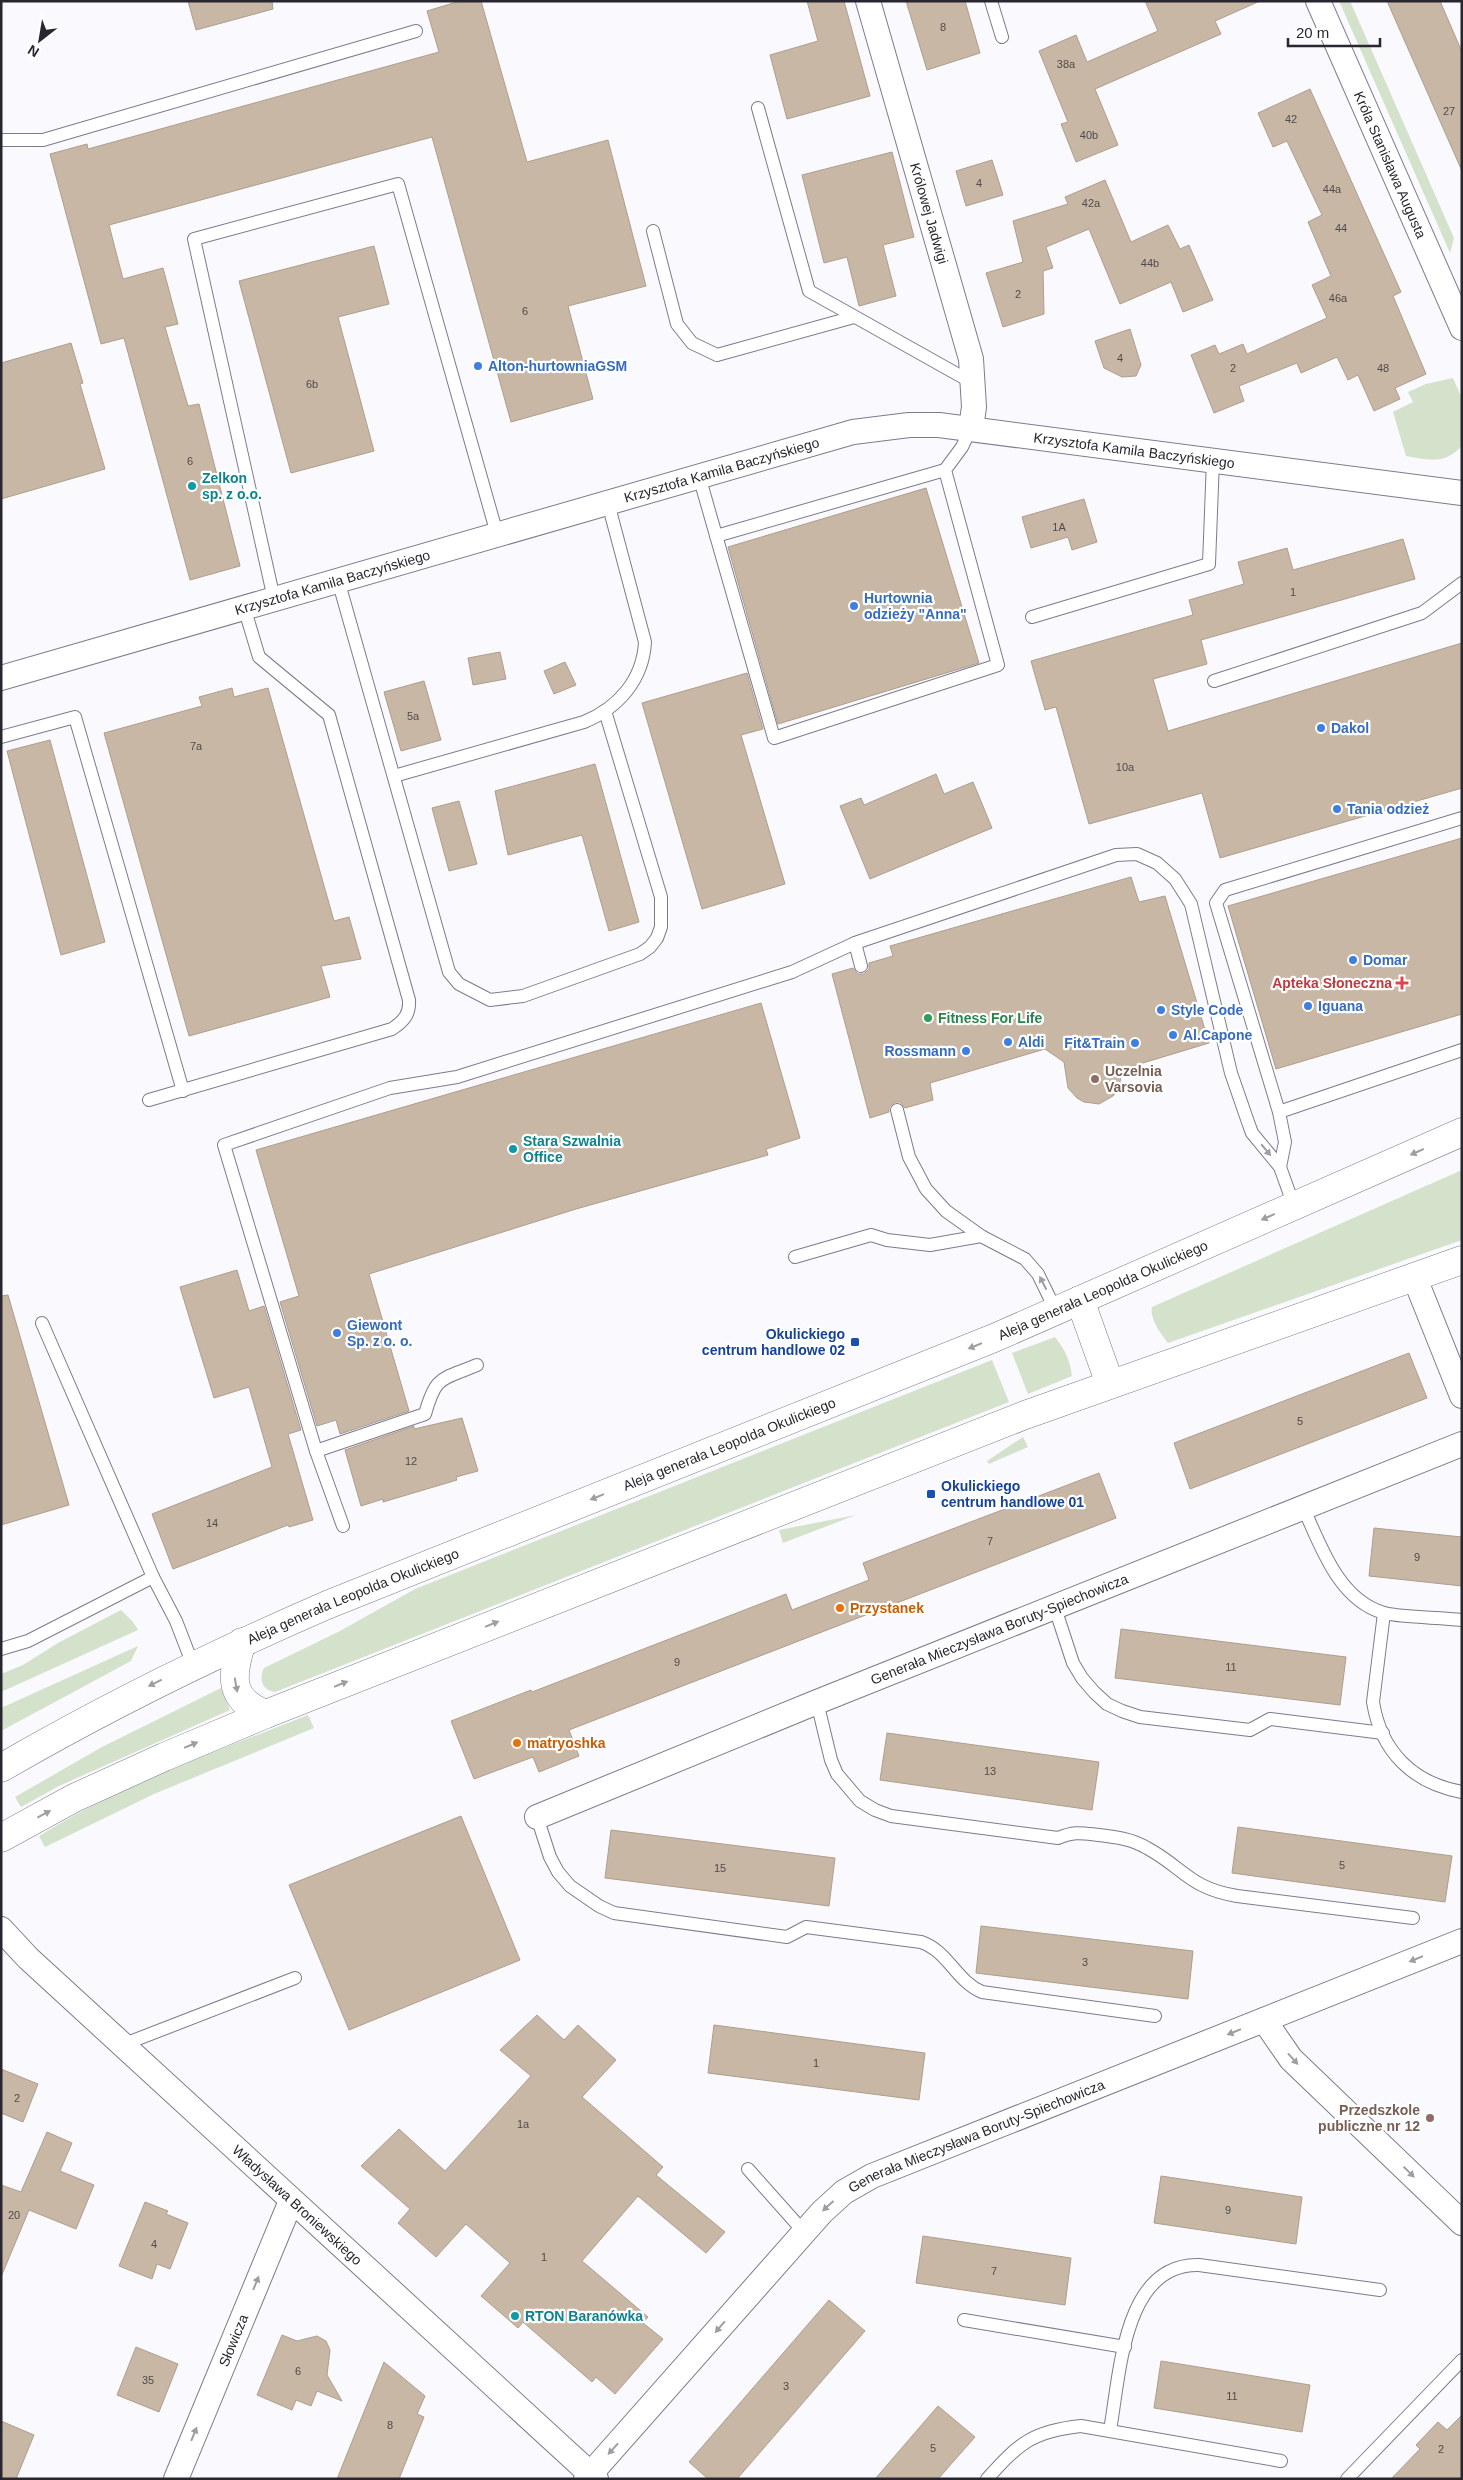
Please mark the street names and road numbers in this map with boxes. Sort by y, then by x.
street label: Króla Stanisława Augusta [1351,89,1430,241]
street label: Królowej Jadwigi [907,161,951,266]
street label: Krzysztofa Kamila Baczyńskiego [1033,429,1236,471]
street label: Krzysztofa Kamila Baczyńskiego [622,434,821,506]
street label: Krzysztofa Kamila Baczyńskiego [233,546,432,618]
street label: Aleja generała Leopolda Okulickiego [995,1237,1210,1343]
street label: Aleja generała Leopolda Okulickiego [621,1394,838,1494]
street label: Aleja generała Leopolda Okulickiego [245,1545,461,1648]
street label: Generała Mieczysława Boruty-Spiechowicza [868,1570,1130,1688]
street label: Generała Mieczysława Boruty-Spiechowicza [845,2076,1107,2196]
street label: Władysława Broniewskiego [229,2142,365,2268]
street label: Słowicza [215,2312,251,2369]

